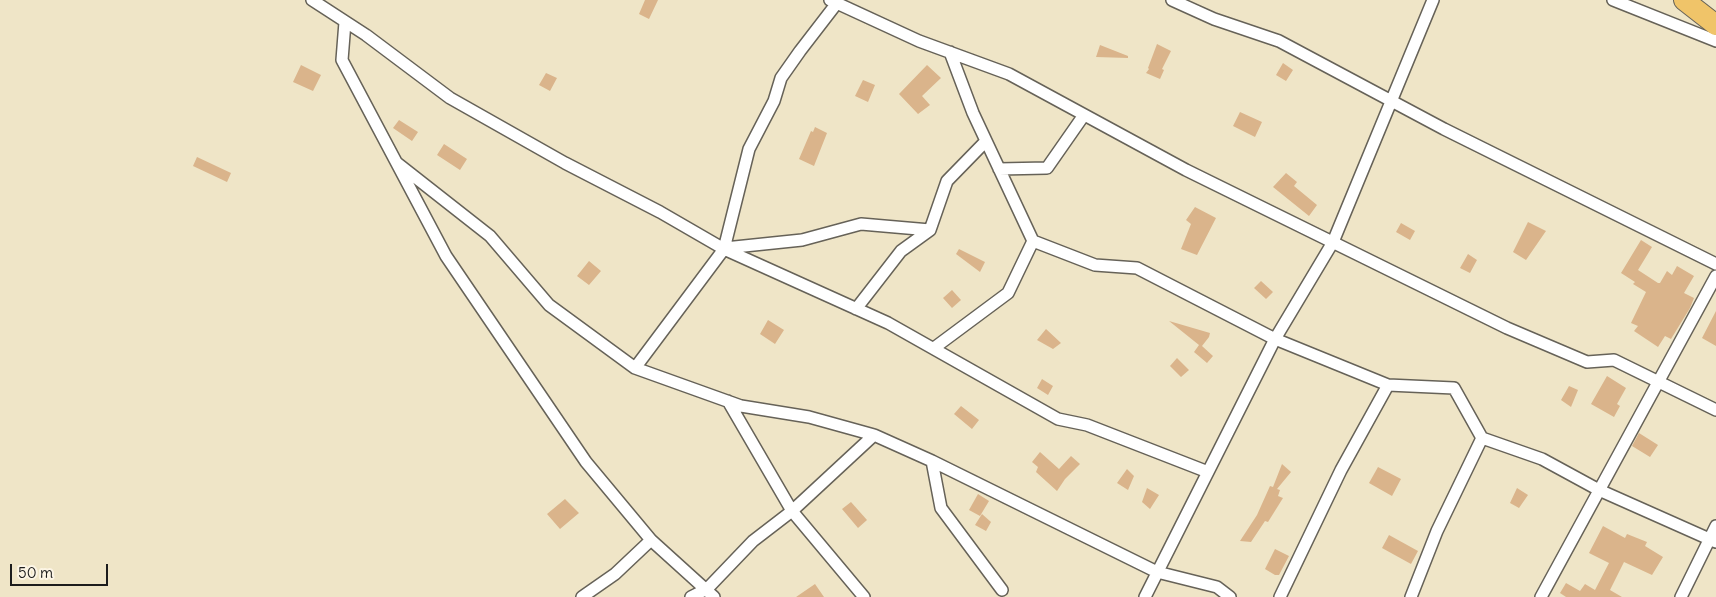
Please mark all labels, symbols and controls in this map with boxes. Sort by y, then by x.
scale bar [12,554,110,586]
text: 50 m [18,563,53,582]

